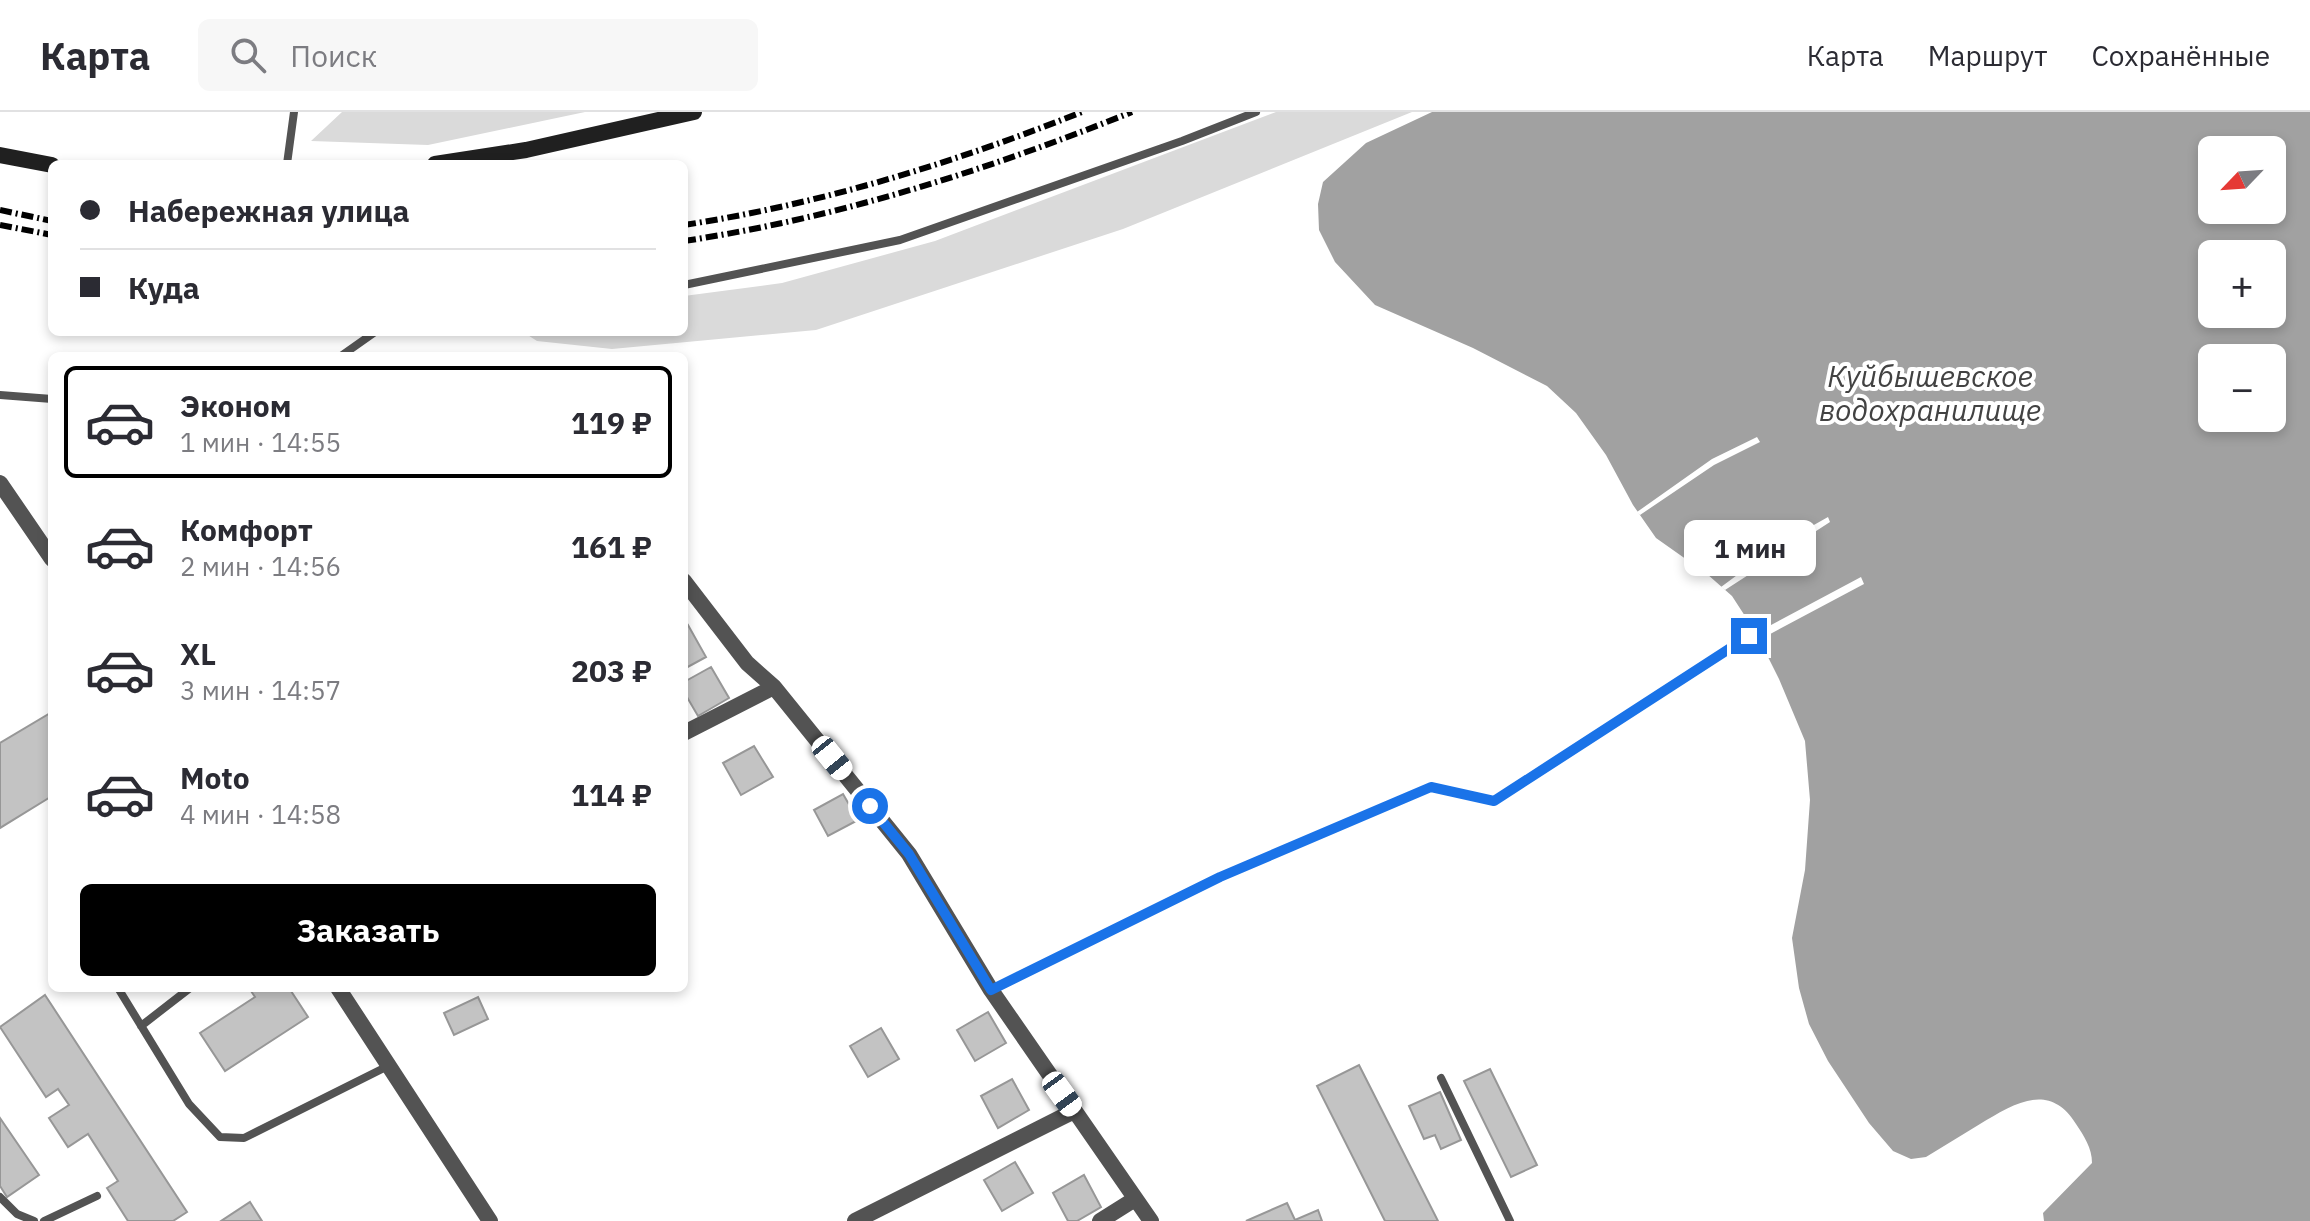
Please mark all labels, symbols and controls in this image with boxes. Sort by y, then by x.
search box [198,19,758,91]
text: Карта [40,31,150,80]
icon: search [226,33,270,77]
text: Поиск [290,36,377,75]
text: Карта [1807,37,1884,74]
text: Маршрут [1928,37,2047,74]
text: Сохранённые [2091,37,2270,74]
north arrow [2198,136,2286,224]
map controls [2198,136,2286,432]
text: Набережная улица [128,191,410,230]
button: + [2198,240,2286,328]
text: Куда [128,268,200,307]
button: − [2198,344,2286,432]
water label: Куйбышевское водохранилище [1819,356,2041,429]
icon: car [84,386,156,458]
text: Эконом [180,386,291,425]
text: 119 ₽ [571,403,652,442]
text: 1 мин · 14:55 [180,425,341,459]
icon: car [84,510,156,582]
text: Комфорт [180,510,313,549]
callout: 1 мин [1683,520,1815,576]
text: 161 ₽ [571,527,652,566]
text: 1 мин [1714,531,1786,565]
text: 2 мин · 14:56 [180,549,341,583]
route end [1731,618,1767,654]
icon: car [84,634,156,706]
text: XL [180,634,216,673]
text: 203 ₽ [571,651,652,690]
text: 3 мин · 14:57 [180,673,341,707]
car [808,732,856,784]
icon: car [84,758,156,830]
text: Moto [180,758,250,797]
text: 114 ₽ [571,775,652,814]
route start [852,788,888,824]
text: 4 мин · 14:58 [180,797,341,831]
button: Заказать [80,884,656,976]
car [1038,1068,1086,1120]

